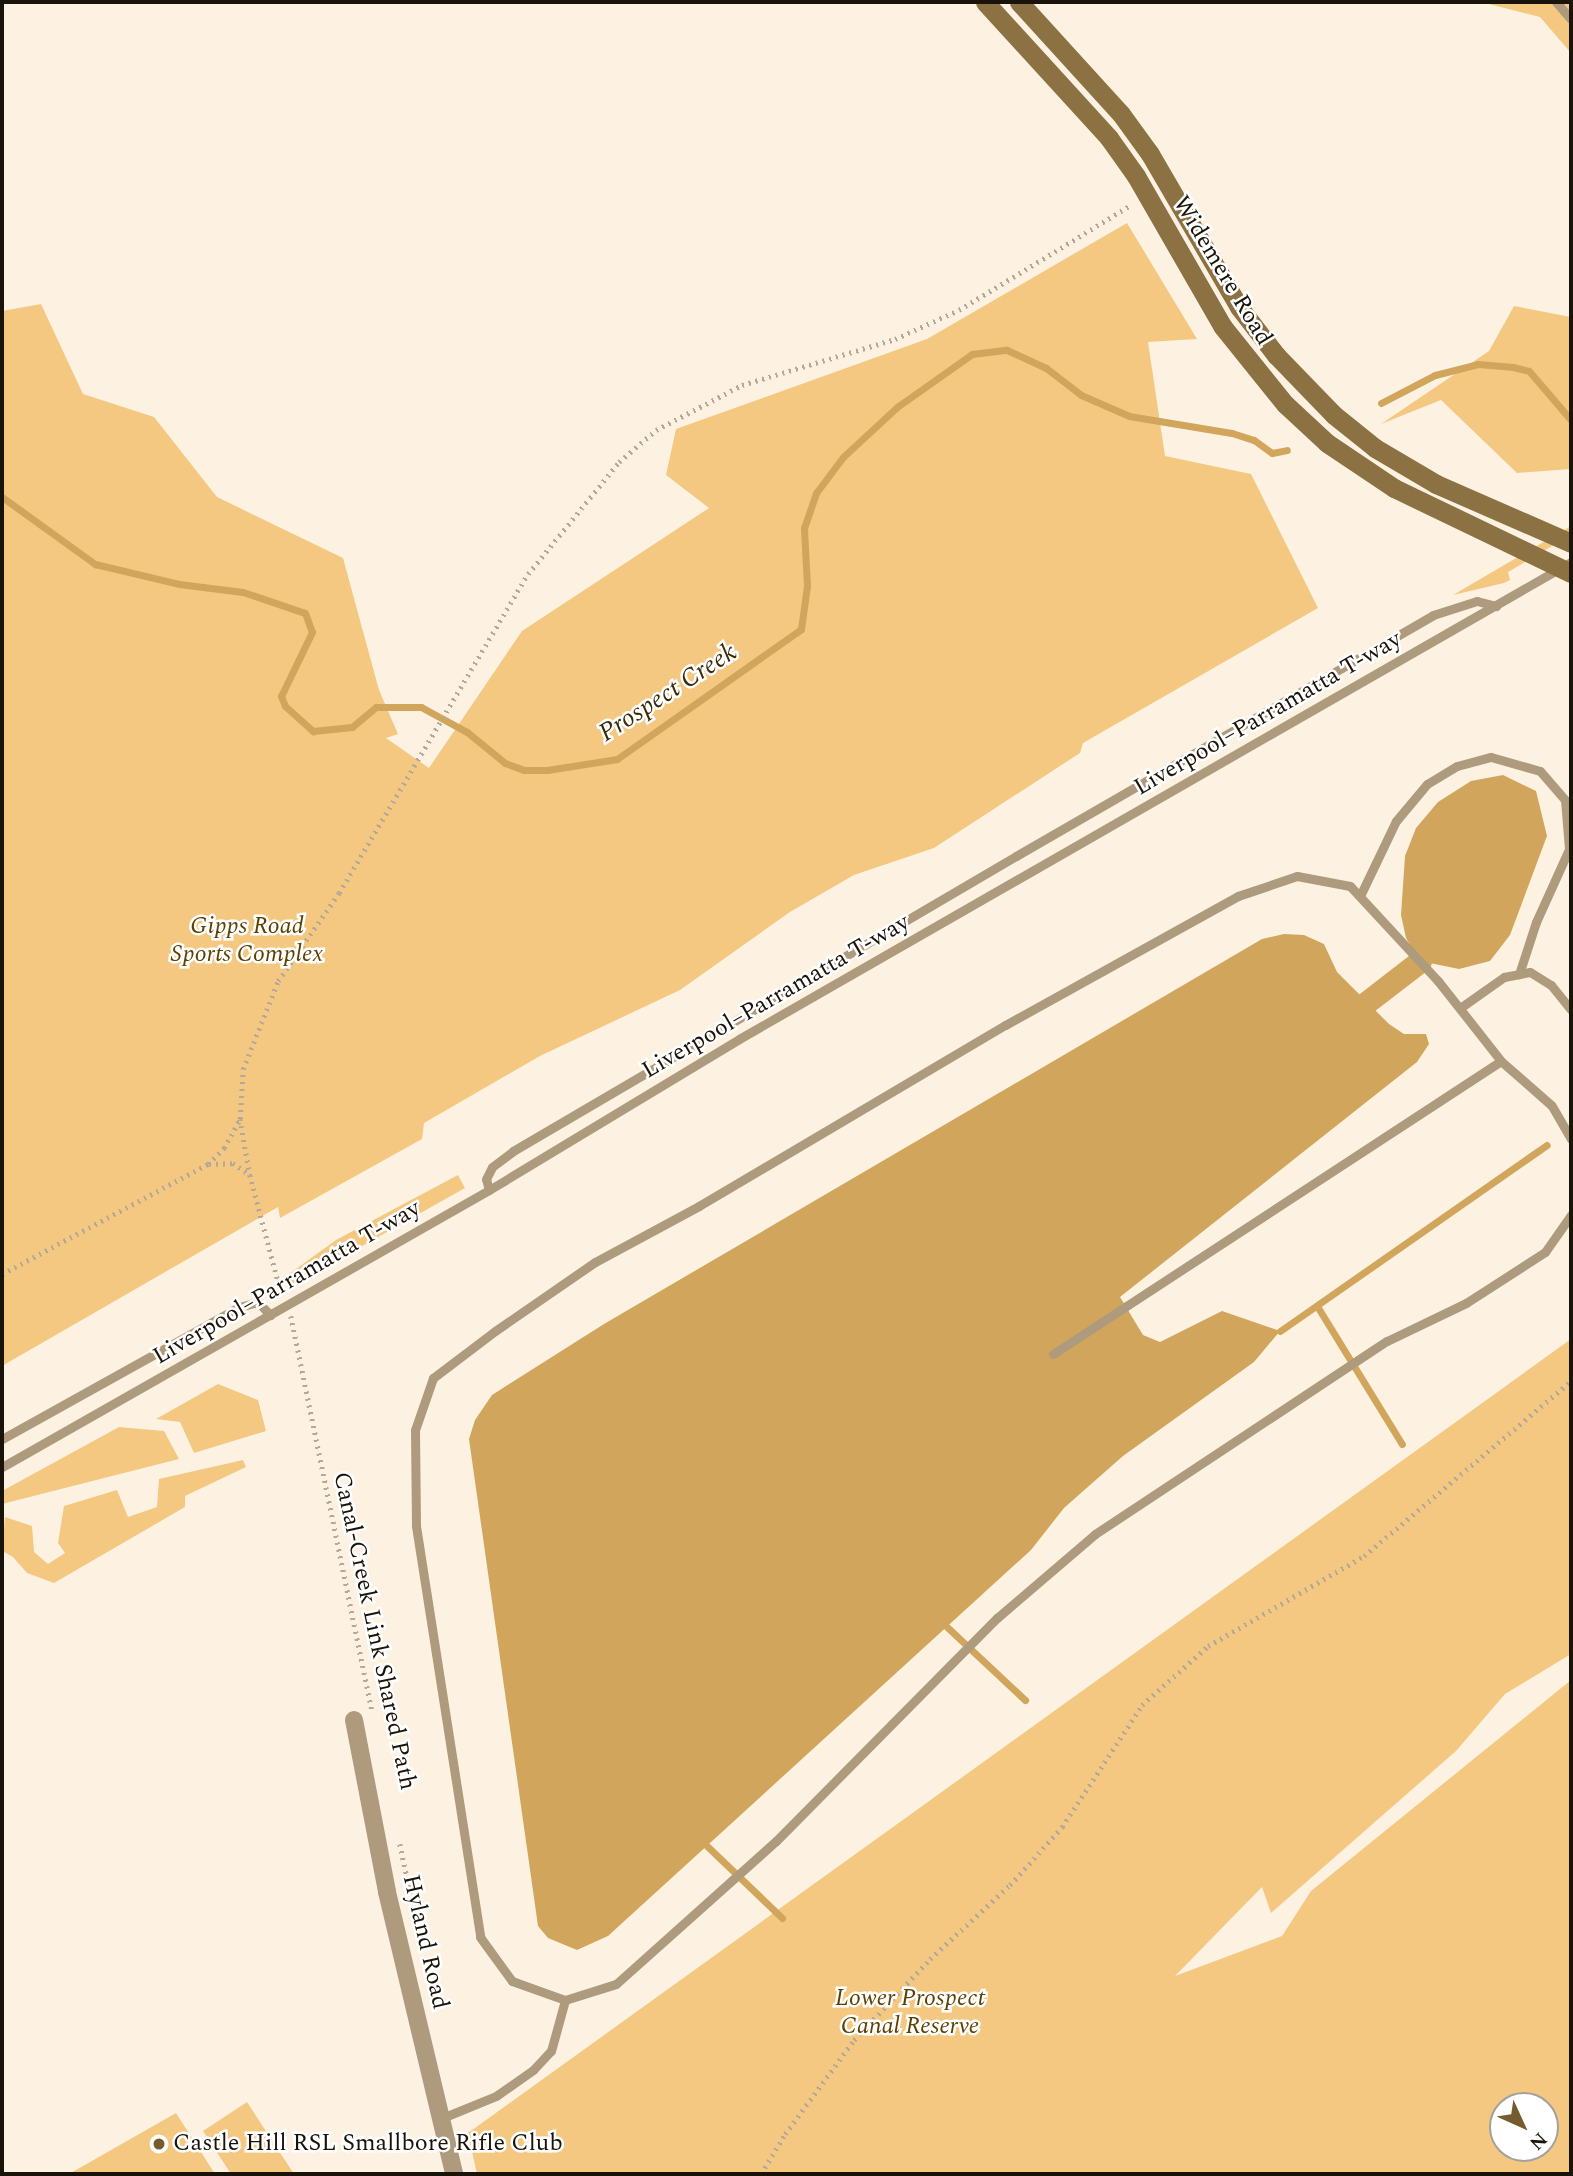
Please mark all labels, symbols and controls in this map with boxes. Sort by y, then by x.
street label: Widemere Road [1166,191,1278,351]
street label: Liverpool–Parramatta T-way [1129,625,1407,803]
water label: Prospect Creek [593,637,743,749]
street label: Liverpool–Parramatta T-way [637,908,915,1086]
park label: Gipps Road Sports Complex [171,913,323,969]
street label: Liverpool–Parramatta T-way [148,1194,426,1372]
street label: Canal-Creek Link Shared Path [326,1469,422,1793]
street label: Hyland Road [396,1872,454,2012]
park label: Lower Prospect Canal Reserve [835,1985,985,2041]
north arrow [1489,2092,1559,2162]
text: N [1522,2125,1554,2157]
place label: Castle Hill RSL Smallbore Rifle Club [173,2130,563,2158]
marker: Castle Hill RSL Smallbore Rifle Club [151,2136,167,2152]

